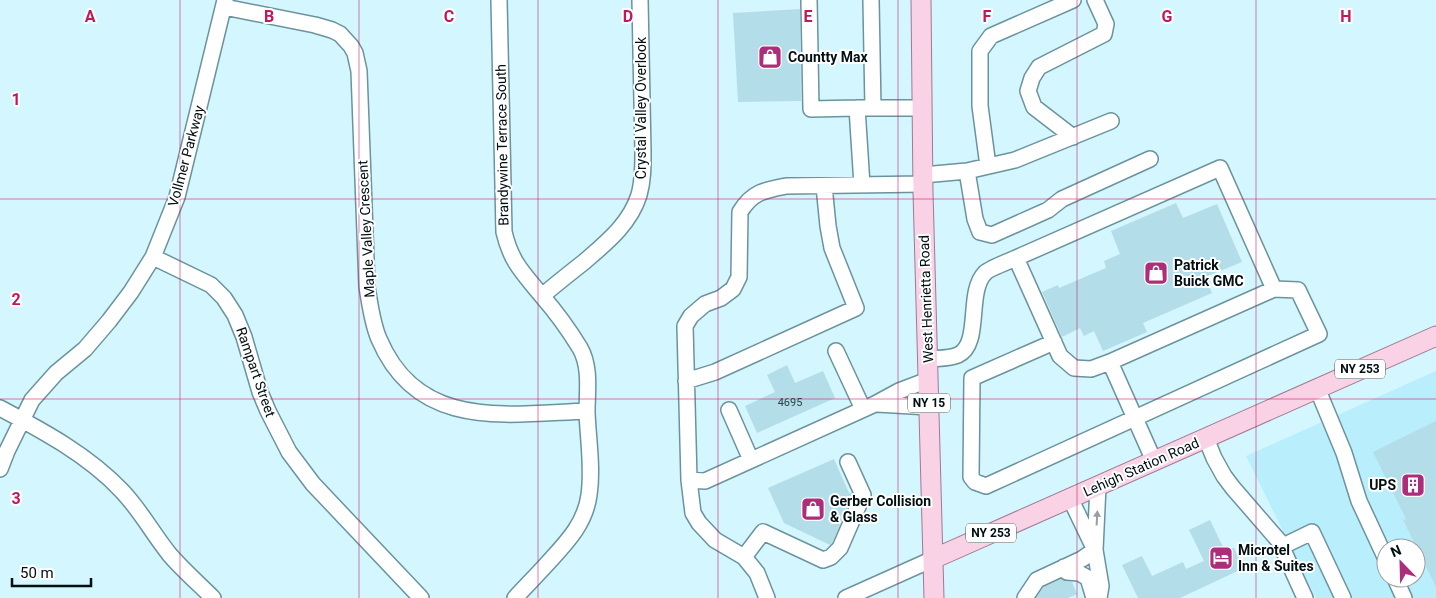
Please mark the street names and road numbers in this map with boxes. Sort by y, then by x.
street label: Crystal Valley Overlook [633,36,649,179]
street label: Brandywine Terrace South [493,64,511,226]
street label: Vollmer Parkway [165,103,207,208]
street label: Maple Valley Crescent [354,159,378,298]
street label: West Henrietta Road [916,235,936,363]
street label: Rampart Street [233,325,279,419]
road number: NY 253 [1335,359,1385,378]
road number: NY 15 [908,393,950,412]
street label: Lehigh Station Road [1081,434,1201,500]
road number: NY 253 [966,524,1016,542]

